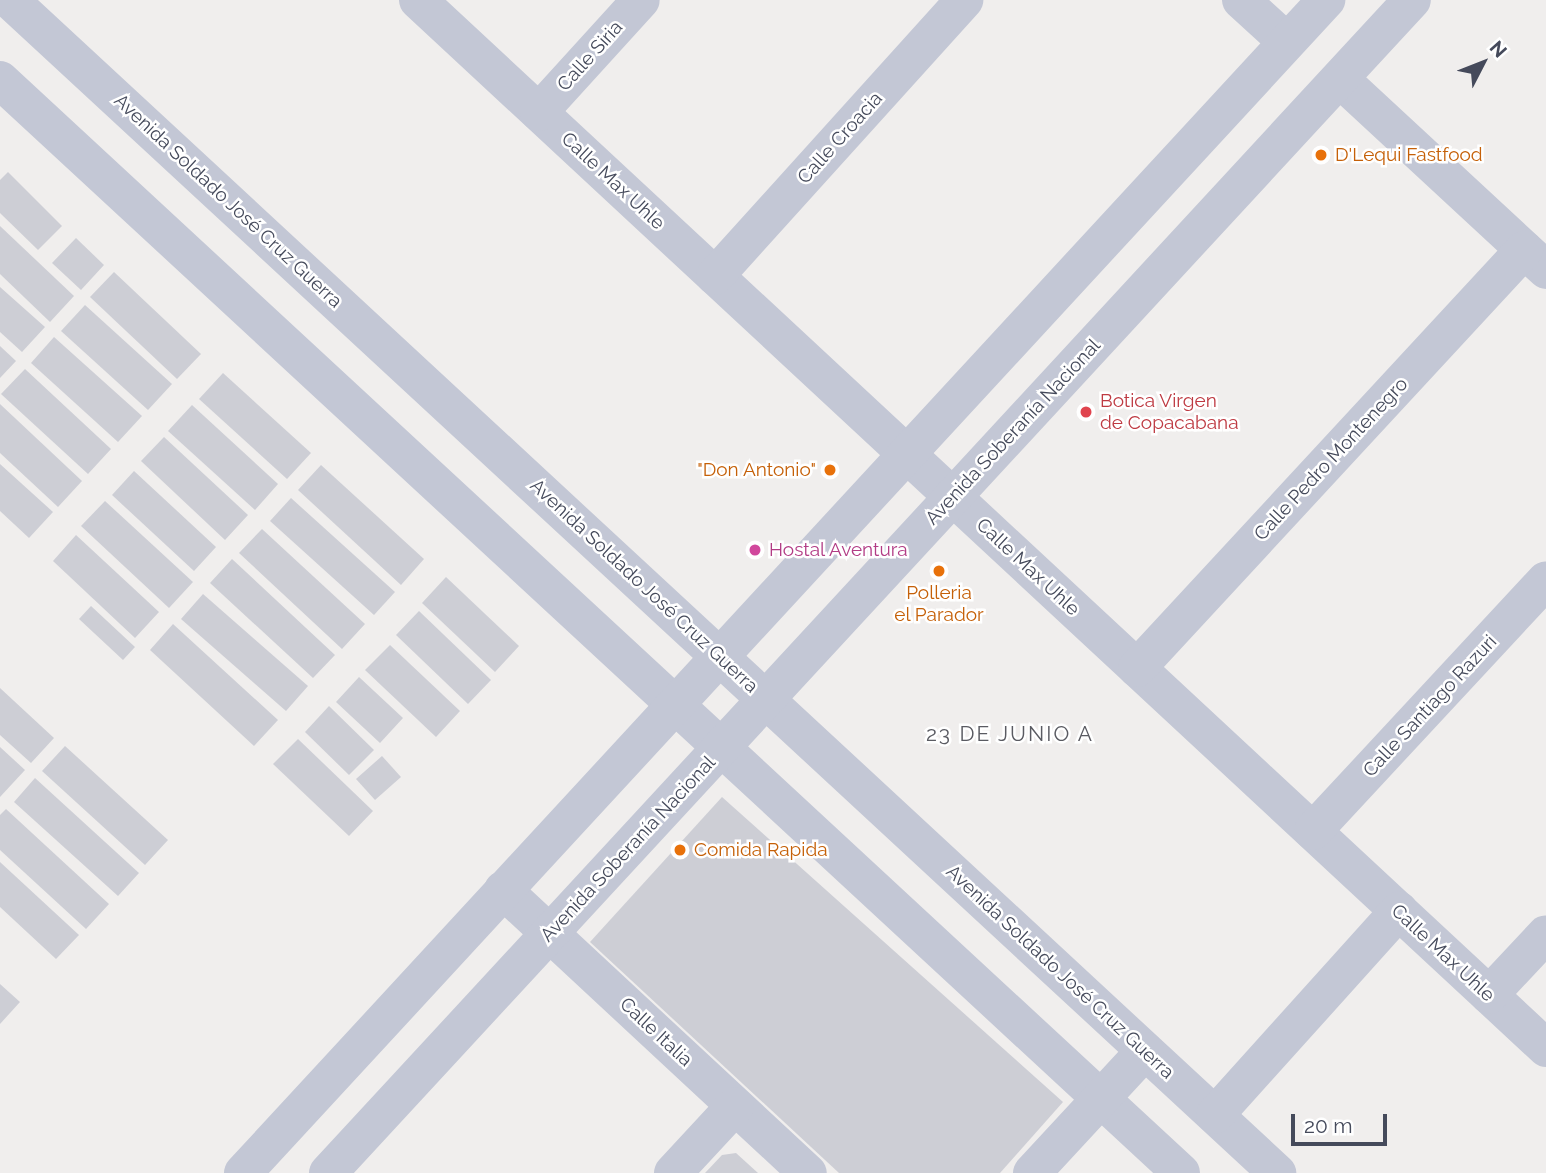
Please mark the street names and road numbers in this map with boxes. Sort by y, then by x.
street label: Calle Siria [553,16,627,96]
street label: Calle Croacia [793,87,887,189]
street label: Avenida Soldado José Cruz Guerra [109,89,347,313]
street label: Calle Max Uhle [557,127,669,235]
street label: Avenida Soberanía Nacional [921,334,1105,530]
street label: Calle Pedro Montenegro [1249,373,1413,545]
street label: Avenida Soldado José Cruz Guerra [525,474,763,698]
street label: Calle Max Uhle [972,513,1084,621]
street label: Calle Santiago Razuri [1358,630,1502,782]
street label: Avenida Soberanía Nacional [536,751,720,947]
street label: Avenida Soldado José Cruz Guerra [941,860,1179,1084]
street label: Calle Max Uhle [1387,899,1499,1007]
street label: Calle Italia [615,993,697,1071]

